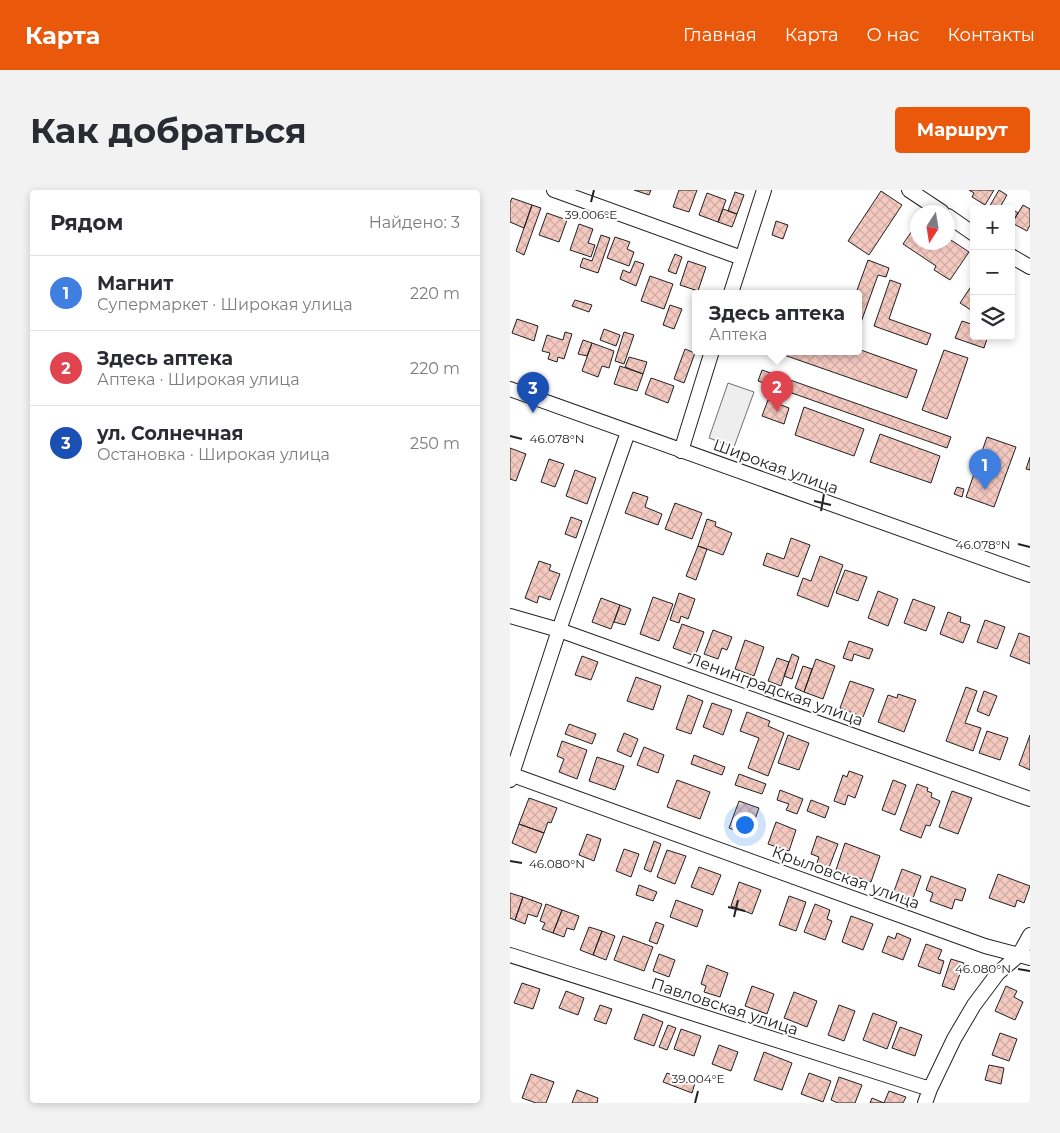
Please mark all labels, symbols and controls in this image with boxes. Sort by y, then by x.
text: Карта [25,21,100,50]
text: Главная [683,24,757,46]
text: Карта [785,24,839,46]
text: О нас [867,24,919,46]
text: Контакты [947,24,1035,46]
button: Маршрут [895,107,1030,153]
text: Как добраться [30,109,307,152]
north arrow [910,205,955,250]
map controls [970,205,1015,340]
button: + [970,205,1015,250]
text: 39.006°E [565,207,617,222]
text: Рядом [50,210,123,235]
text: Найдено: 3 [369,213,460,232]
button: − [970,250,1015,295]
text: Магнит [97,272,173,295]
text: 1 [63,284,69,303]
text: 220 m [410,284,460,303]
popup [692,290,862,355]
text: Супермаркет · Широкая улица [97,295,352,314]
button: layers [970,295,1015,340]
text: Здесь аптека [709,302,845,325]
text: Аптека [709,325,767,344]
text: Здесь аптека [97,347,233,370]
text: 2 [61,359,71,378]
text: 220 m [410,359,460,378]
text: Аптека · Широкая улица [97,370,300,389]
pin: 2 [761,371,793,412]
pin: 3 [517,372,549,413]
text: ул. Солнечная [97,422,243,445]
text: 46.078°N [530,431,584,446]
text: 3 [61,434,71,453]
text: 250 m [410,434,460,453]
street label: Широкая улица [711,435,841,498]
text: Остановка · Широкая улица [97,445,330,464]
pin: 1 [969,449,1001,490]
text: 46.078°N [956,537,1010,552]
street label: Ленинградская улица [686,649,866,730]
your location [732,812,758,838]
street label: Крыловская улица [769,842,922,913]
text: 46.080°N [529,856,585,871]
text: 46.080°N [955,961,1011,976]
street label: Павловская улица [649,974,801,1039]
text: 39.004°E [672,1071,724,1086]

